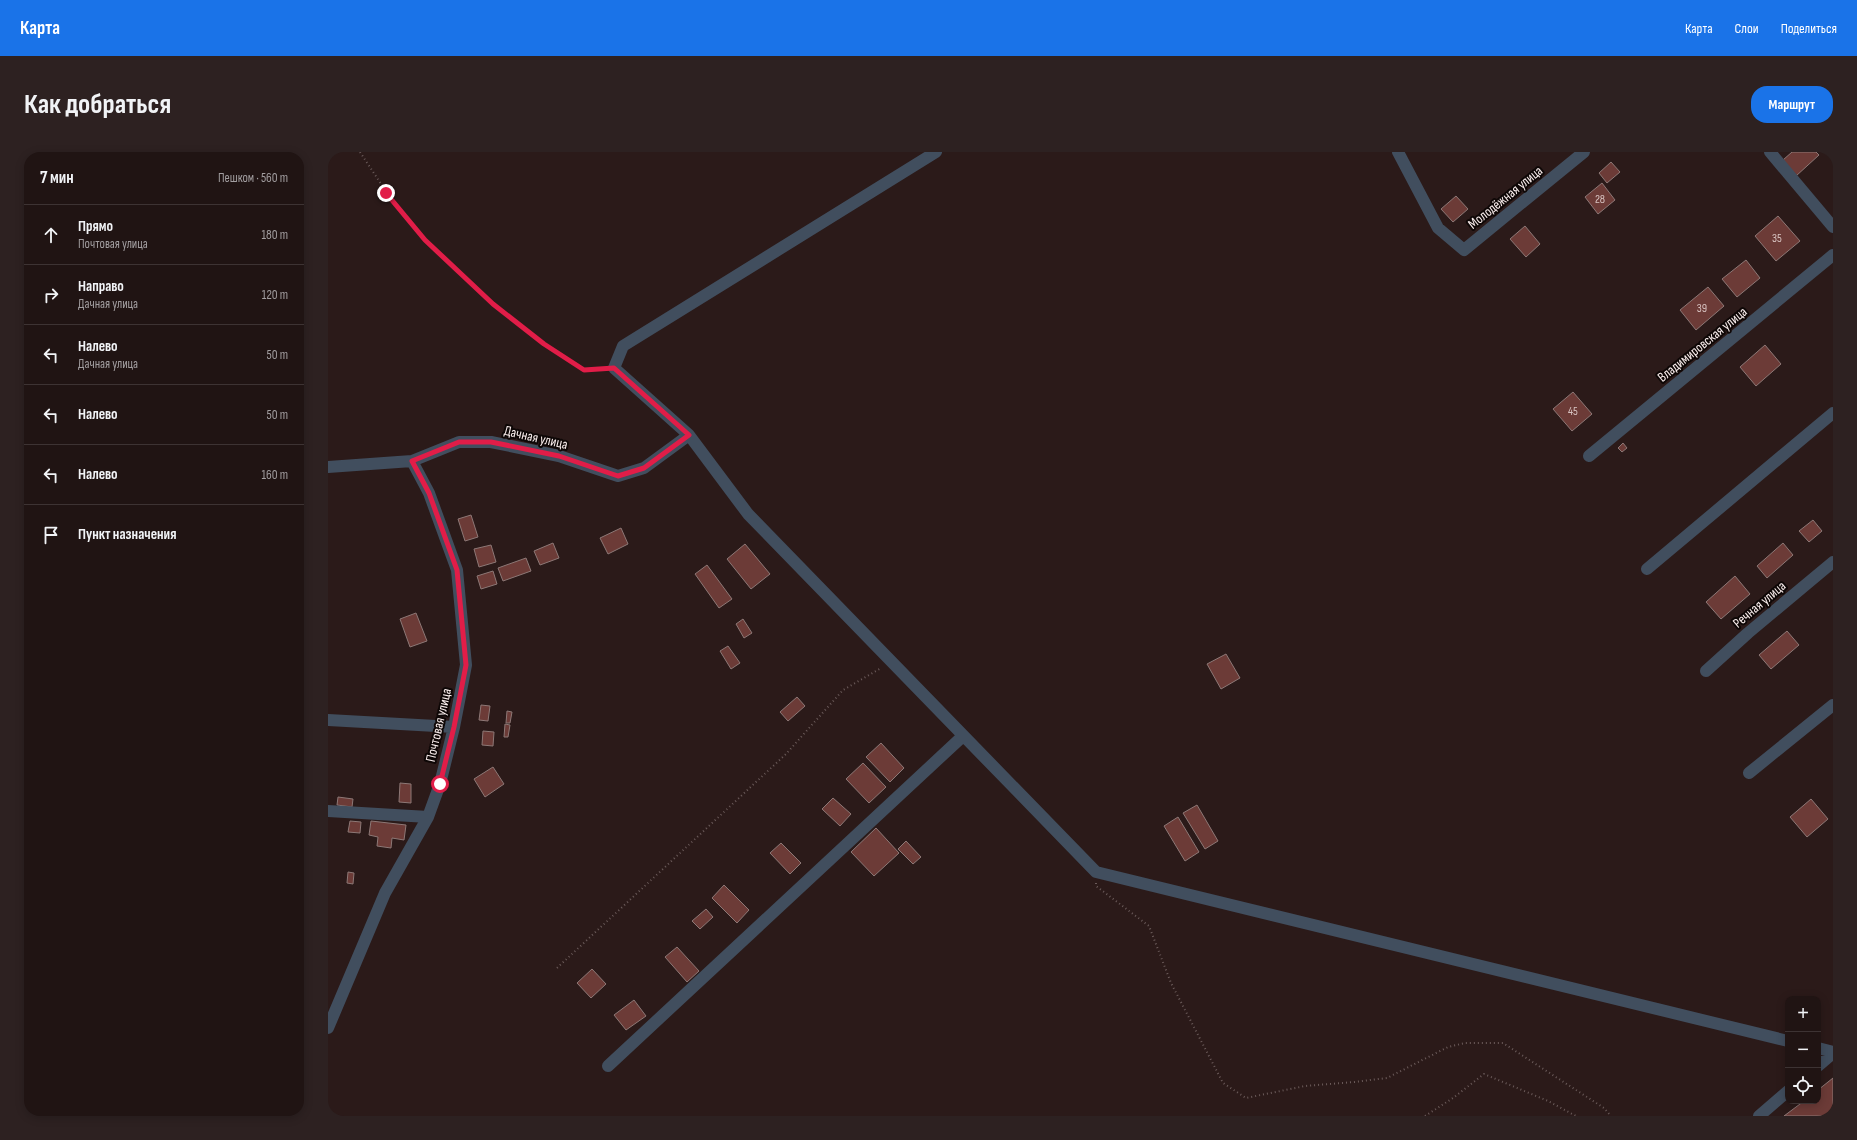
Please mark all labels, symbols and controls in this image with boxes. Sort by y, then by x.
text: Карта [20,17,60,40]
text: Карта [1685,20,1713,37]
text: Слои [1735,20,1759,37]
text: Поделиться [1781,20,1837,37]
button: Маршрут [1751,86,1833,123]
text: Как добраться [24,88,171,121]
street label: Молодёжная улица [1465,162,1546,233]
text: 7 мин [40,168,74,188]
text: Пешком · 560 m [218,170,288,186]
route end [377,184,395,202]
house number: 28 [1595,192,1605,207]
text: Прямо [78,217,113,236]
icon: ahead [40,224,62,246]
text: 180 m [262,227,288,243]
house number: 35 [1772,231,1782,246]
text: Почтовая улица [78,236,148,252]
text: Направо [78,277,124,296]
icon: right [40,284,62,306]
text: 120 m [262,287,288,303]
text: Дачная улица [78,296,138,312]
house number: 39 [1697,301,1707,316]
street label: Владимировская улица [1654,303,1750,386]
text: Налево [78,337,118,356]
icon: left [40,344,62,366]
text: 50 m [267,347,288,363]
text: Дачная улица [78,356,138,372]
icon: left [40,404,62,426]
house number: 45 [1568,404,1578,419]
text: Налево [78,405,118,424]
text: 50 m [267,407,288,423]
street label: Дачная улица [502,422,569,453]
icon: left [40,464,62,486]
text: Налево [78,465,118,484]
text: 160 m [262,467,288,483]
icon: arrive [40,524,62,546]
text: Пункт назначения [78,525,176,544]
street label: Речная улица [1729,577,1789,631]
street label: Почтовая улица [422,687,455,764]
route start [431,775,449,793]
map controls [1785,996,1821,1104]
button: + [1785,996,1821,1032]
button: − [1785,1032,1821,1068]
button: locate [1785,1068,1821,1104]

